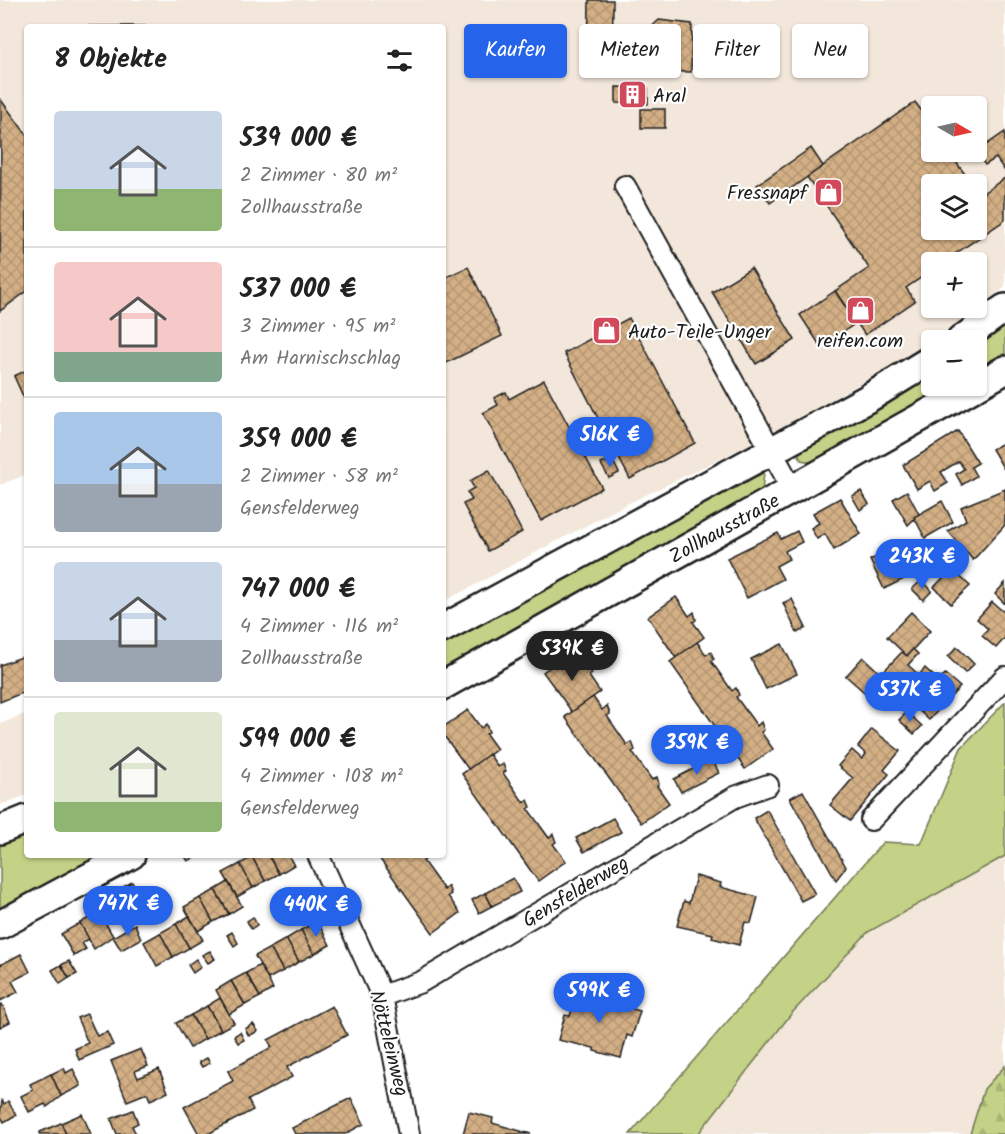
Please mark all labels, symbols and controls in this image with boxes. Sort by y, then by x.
chip: Kaufen [464,24,567,78]
chip: Mieten [579,24,681,78]
chip: Filter [693,24,780,78]
chip: Neu [792,24,868,78]
text: 8 Objekte [54,39,167,81]
icon: filters [383,44,416,77]
building icon: Aral [616,79,648,111]
place label: Aral [653,81,686,113]
north arrow [921,96,987,162]
map controls [921,96,987,396]
text: 539 000 € [240,118,357,160]
icon: home [102,135,174,207]
text: 2 Zimmer · 80 m² [240,160,397,192]
button: layers [921,174,987,240]
shop icon: Fressnapf [812,176,844,208]
place label: Fressnapf [727,178,809,210]
text: Zollhausstraße [240,192,362,224]
button: + [921,252,987,318]
text: 537 000 € [240,269,356,311]
icon: home [102,286,174,358]
shop icon: reifen.com [844,294,876,326]
text: 3 Zimmer · 95 m² [240,311,395,343]
shop icon: Auto-Teile-Unger [591,315,623,347]
place label: Auto-Teile-Unger [628,317,772,349]
place label: reifen.com [817,326,903,358]
button: − [921,330,987,396]
text: Am Harnischschlag [240,343,401,375]
pin: 516K € [561,417,659,468]
text: 359 000 € [240,419,357,461]
text: 516K € [580,420,640,452]
icon: home [102,436,174,508]
text: 2 Zimmer · 58 m² [240,461,398,493]
street label: Zollhausstraße [664,486,786,573]
text: Gensfelderweg [240,493,359,525]
pin: 243K € [873,539,971,590]
text: 243K € [889,542,955,574]
text: 747 000 € [240,569,355,611]
icon: home [102,586,174,658]
text: 4 Zimmer · 116 m² [240,611,398,643]
pin: 539K € [523,631,621,682]
text: 539K € [540,634,604,666]
text: Zollhausstraße [240,643,362,675]
pin: 537K € [861,672,959,723]
text: 537K € [879,675,941,707]
text: 599 000 € [240,719,356,761]
pin: 359K € [648,725,746,776]
text: 359K € [665,728,729,760]
icon: home [102,736,174,808]
text: 4 Zimmer · 108 m² [240,761,403,793]
text: Gensfelderweg [240,793,359,825]
street label: Gensfelderweg [517,848,635,937]
pin: 747K € [79,886,177,937]
pin: 440K € [267,887,365,938]
text: 747K € [97,889,159,921]
text: 440K € [284,890,348,922]
pin: 599K € [550,973,648,1024]
text: 599K € [568,976,630,1008]
street label: Nötteleinweg [359,987,417,1100]

